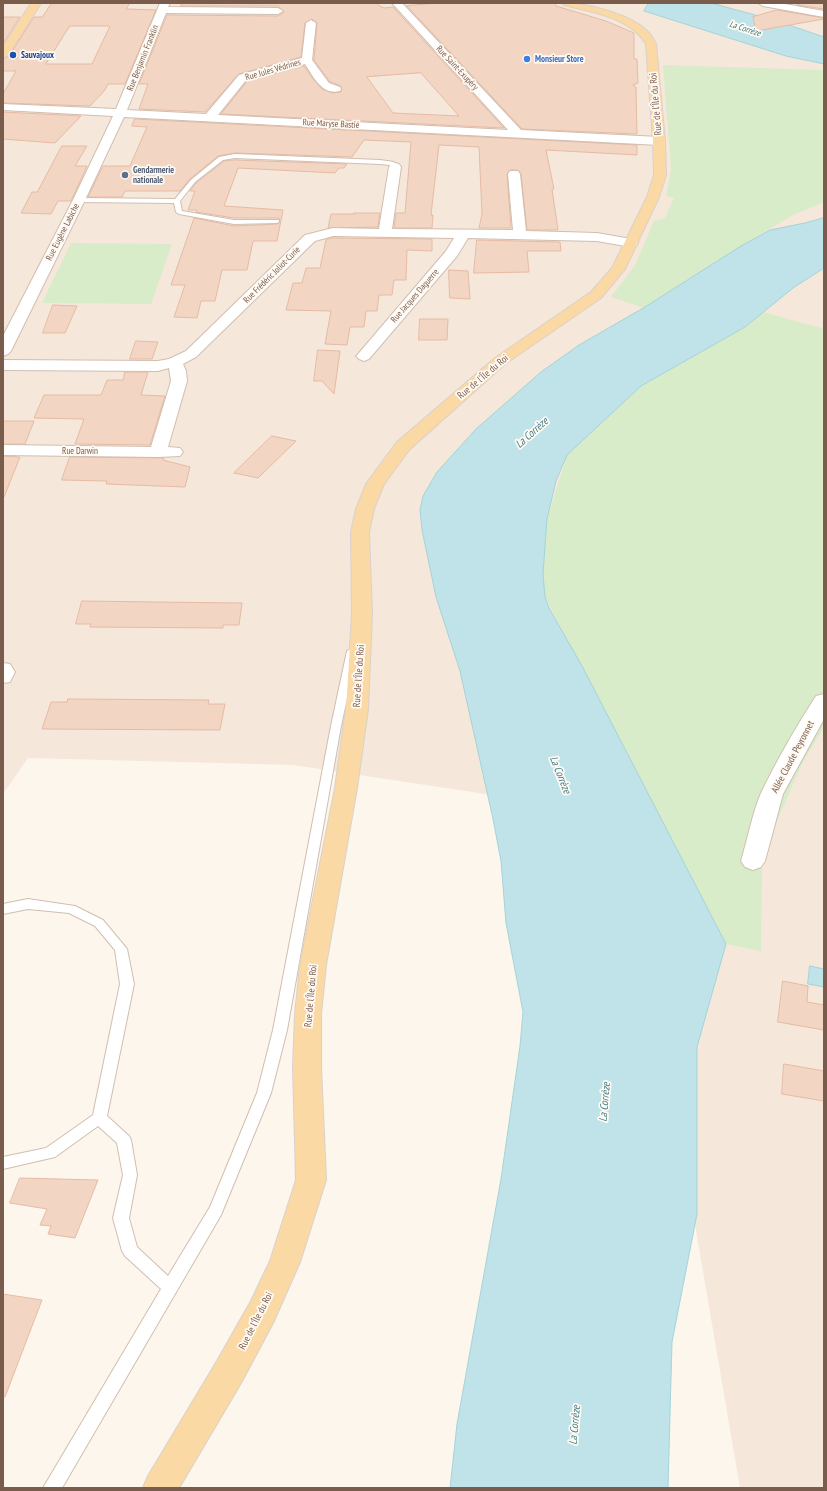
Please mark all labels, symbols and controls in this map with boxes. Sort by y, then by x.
water label: La Corrèze [728,19,762,39]
street label: Rue Benjamin Franklin [125,23,161,93]
street label: Rue Saint-Exupéry [434,43,480,93]
marker: Sauvajoux [8,50,18,60]
place label: Sauvajoux [21,50,54,60]
marker: Monsieur Store [522,54,532,64]
place label: Monsieur Store [535,54,584,64]
street label: Rue Jules Védrines [244,57,302,83]
street label: Rue de l'Île du Roi [647,72,665,136]
street label: Rue Maryse Bastié [302,117,360,131]
place label: Gendarmerie nationale [133,165,174,186]
marker: Gendarmerie nationale [120,170,130,180]
street label: Rue Eugène Labiche [44,202,82,262]
street label: Rue Frédéric Joliot-Curie [241,244,303,306]
street label: Rue Jacques Daguerre [389,267,441,325]
street label: Rue de l'Île du Roi [455,352,511,402]
water label: La Corrèze [513,415,551,451]
street label: Rue Darwin [62,446,98,456]
street label: Rue de l'Île du Roi [351,644,367,708]
street label: Allée Claude Peyronnet [769,719,817,795]
water label: La Corrèze [546,754,574,796]
street label: Rue de l'Île du Roi [302,964,320,1028]
water label: La Corrèze [597,1082,613,1122]
street label: Rue de l'Île du Roi [236,1290,276,1352]
water label: La Corrèze [567,1405,583,1445]

